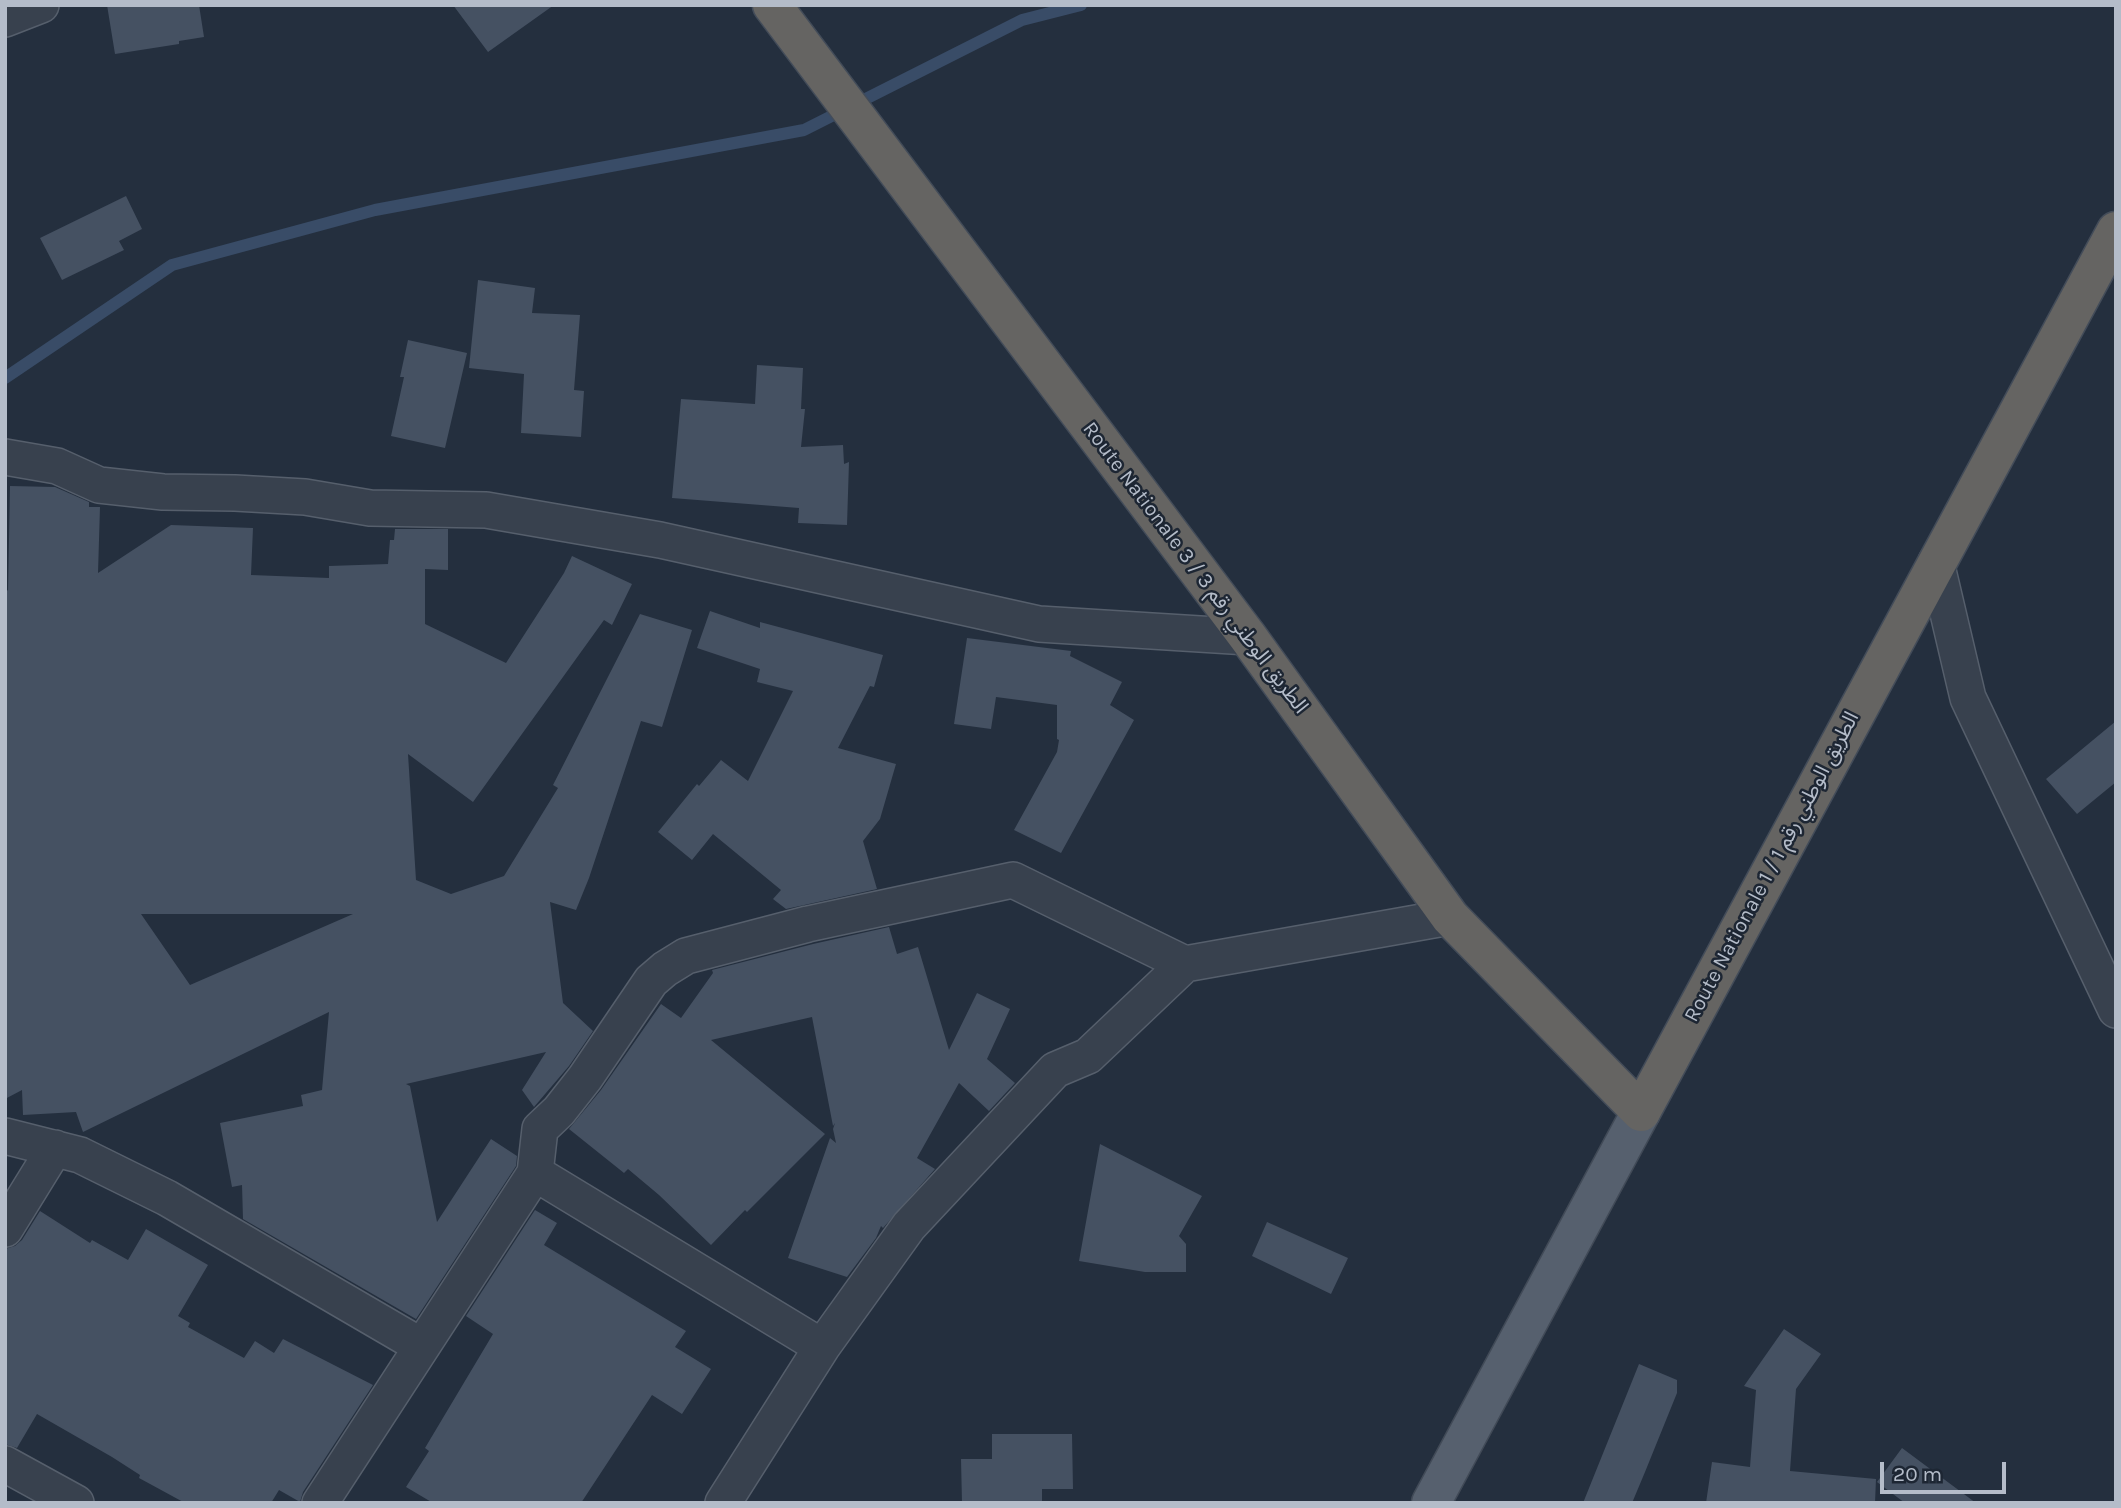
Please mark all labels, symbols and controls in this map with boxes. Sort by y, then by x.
street label: Route Nationale 3 / الطريق الوطني رقم 3 [1077,417,1313,719]
street label: Route Nationale 1 / الطريق الوطني رقم 1 [1679,708,1865,1026]
scale bar [1883,1448,2009,1492]
text: 20 m [1893,1462,1942,1486]

